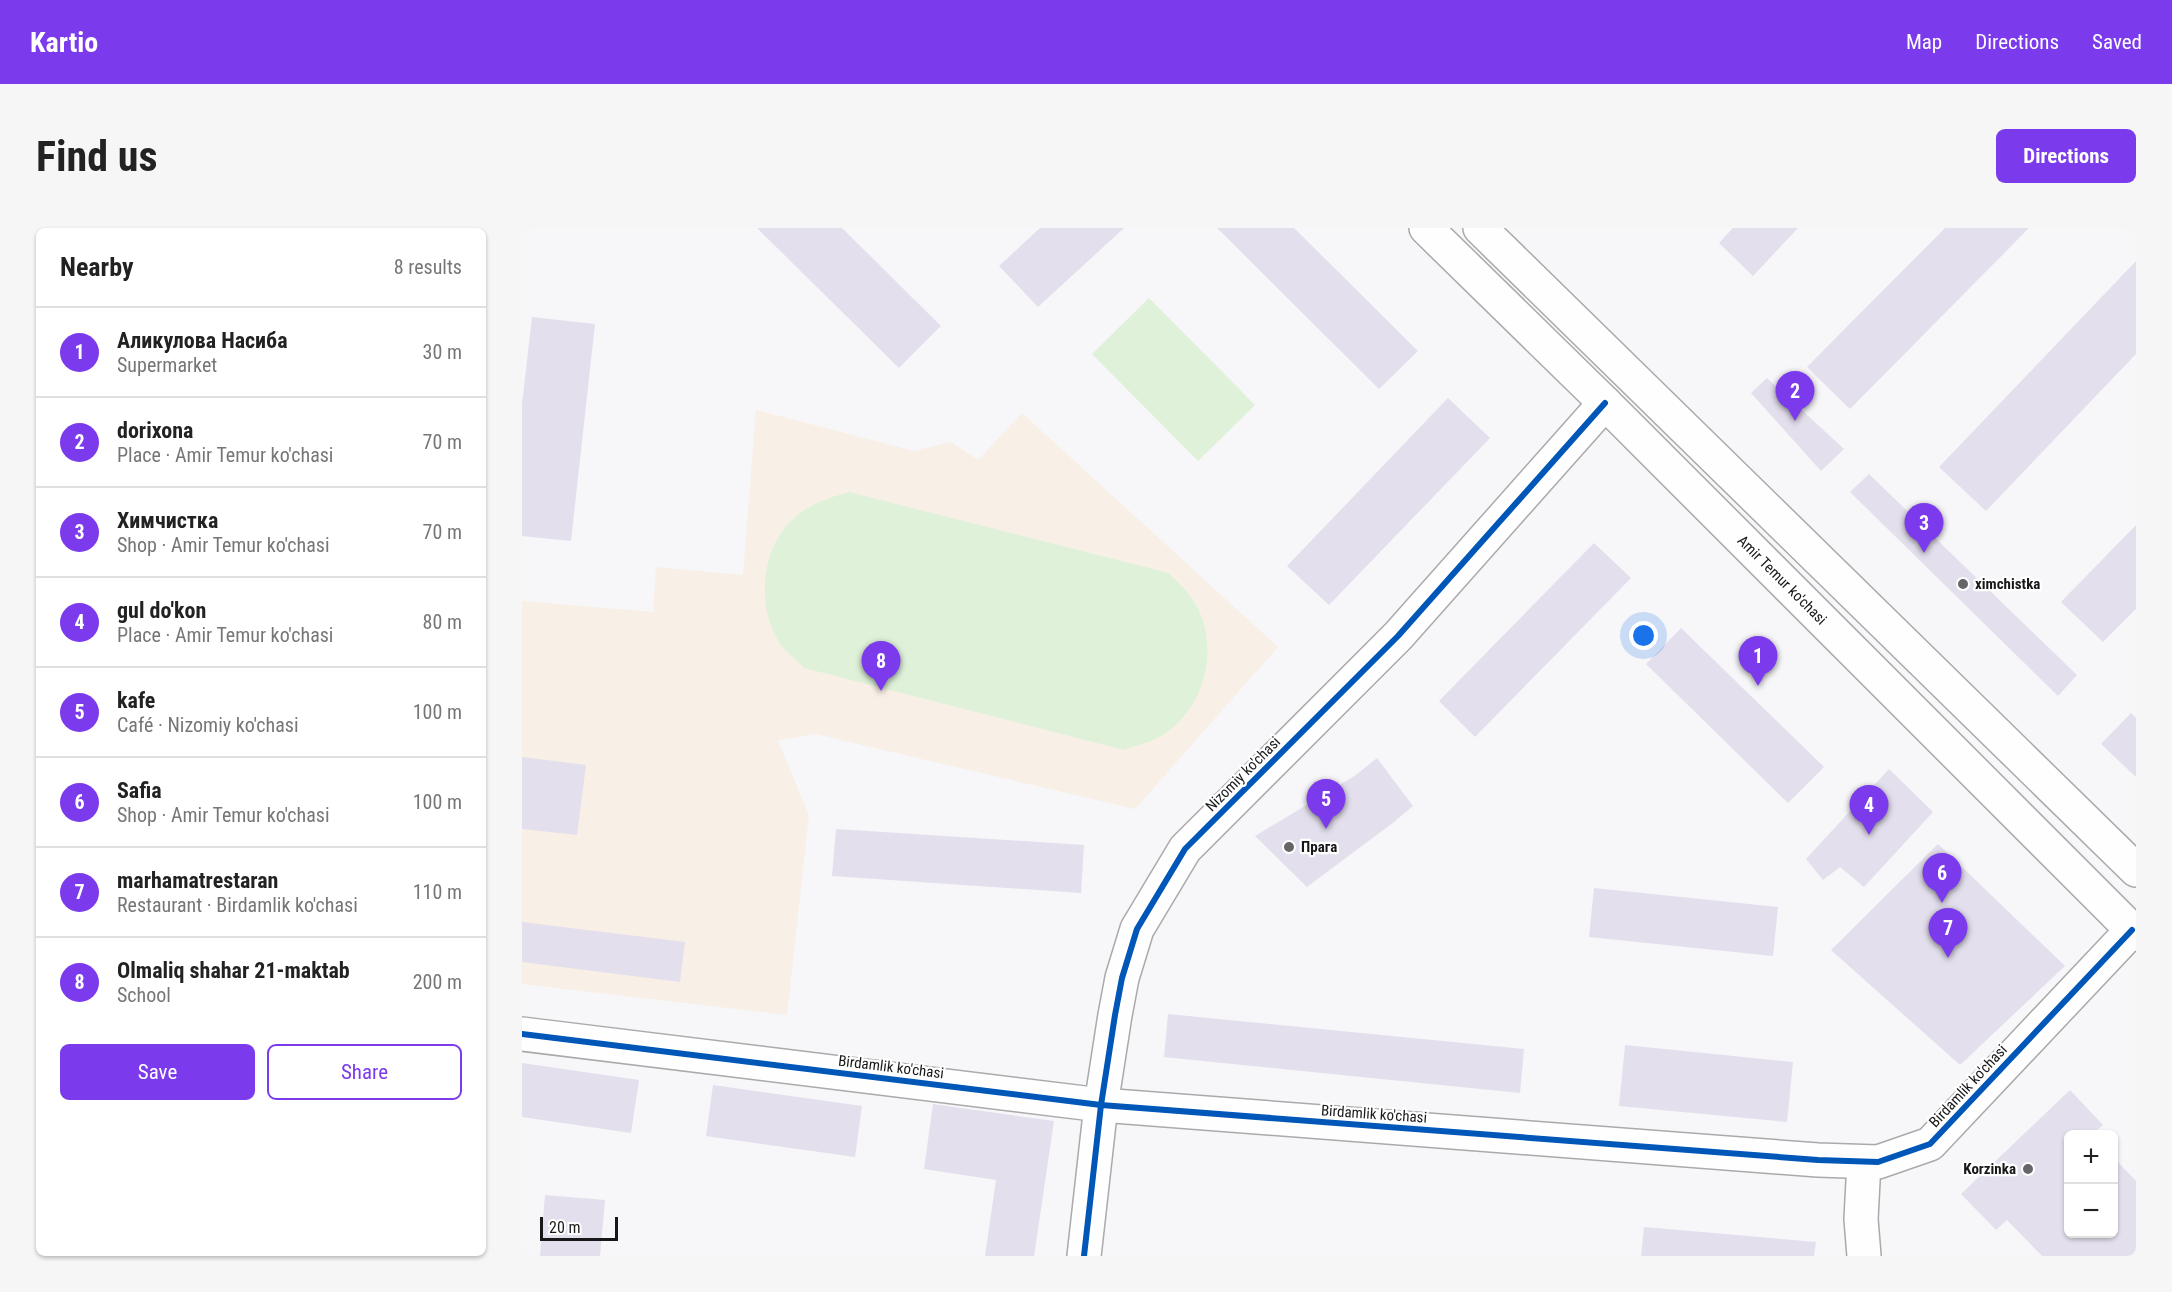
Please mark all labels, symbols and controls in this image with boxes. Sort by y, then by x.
text: Kartio [30,26,98,59]
text: Map [1906,30,1942,54]
text: Directions [1975,30,2059,54]
text: Saved [2092,30,2142,54]
button: Directions [1996,129,2136,183]
text: Find us [36,132,157,181]
text: Nearby [60,252,134,282]
text: 8 results [394,255,462,279]
text: Аликулова Насиба [117,328,288,353]
text: 1 [74,340,85,364]
text: 30 m [423,340,462,364]
text: Supermarket [117,353,217,377]
pin: 2 [1776,372,1814,421]
text: dorixona [117,418,193,443]
text: 2 [74,430,85,454]
text: 70 m [423,430,462,454]
text: Place · Amir Temur ko'chasi [117,443,333,467]
pin: 3 [1904,504,1944,553]
text: Химчистка [117,508,218,533]
text: 3 [74,520,85,544]
text: 70 m [423,520,462,544]
street label: Amir Temur ko'chasi [1734,532,1830,628]
text: Shop · Amir Temur ko'chasi [117,533,330,557]
place label: ximchistka [1975,575,2040,593]
marker: ximchistka [1956,577,1970,591]
text: gul do'kon [117,598,206,623]
text: 4 [74,610,85,634]
text: 80 m [423,610,462,634]
your location [1629,621,1658,650]
text: Place · Amir Temur ko'chasi [117,623,333,647]
pin: 1 [1738,636,1778,686]
pin: 8 [862,642,900,691]
text: kafe [117,688,155,713]
text: 5 [74,700,85,724]
text: 100 m [413,700,462,724]
text: Café · Nizomiy ko'chasi [117,713,298,737]
street label: Nizomiy ko'chasi [1202,733,1284,815]
text: Safia [117,778,162,803]
pin: 5 [1306,780,1346,829]
pin: 4 [1850,786,1888,835]
text: 6 [74,790,85,814]
text: 100 m [413,790,462,814]
text: Shop · Amir Temur ko'chasi [117,803,330,827]
place label: Прага [1301,838,1337,856]
marker: Прага [1282,840,1296,854]
pin: 6 [1922,854,1962,903]
text: marhamatrestaran [117,868,278,893]
text: 7 [74,880,85,904]
text: 110 m [413,880,462,904]
text: Restaurant · Birdamlik ko'chasi [117,893,358,917]
pin: 7 [1928,908,1968,958]
text: Olmaliq shahar 21-maktab [117,958,350,983]
text: 8 [74,970,85,994]
text: 200 m [413,970,462,994]
text: School [117,983,171,1007]
street label: Birdamlik ko'chasi [1925,1041,2011,1131]
button: Save [60,1044,255,1100]
button: Share [267,1044,462,1100]
street label: Birdamlik ko'chasi [837,1052,945,1082]
street label: Birdamlik ko'chasi [1320,1101,1428,1127]
map controls [2064,1130,2118,1238]
button: + [2064,1130,2118,1184]
place label: Korzinka [1963,1160,2016,1178]
marker: Korzinka [2021,1162,2035,1176]
button: − [2064,1184,2118,1238]
scale bar [540,1214,618,1242]
text: 20 m [549,1218,581,1237]

